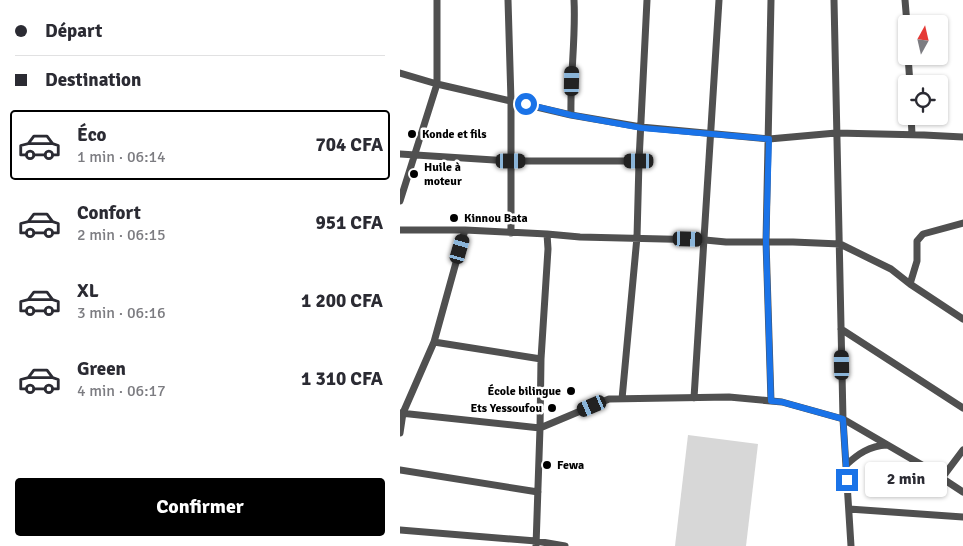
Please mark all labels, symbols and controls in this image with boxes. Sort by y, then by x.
north arrow [898,15,948,65]
map controls [898,15,948,125]
text: Départ [45,19,102,43]
car [564,66,579,96]
text: Destination [45,68,141,92]
button: locate [898,75,948,125]
route start [515,93,537,115]
icon: car [17,123,62,168]
text: Éco [77,123,107,147]
place label: Konde et fils [422,127,487,142]
marker: Konde et fils [406,128,418,140]
text: 704 CFA [315,133,383,157]
text: 1 min · 06:14 [77,147,166,167]
car [496,154,526,169]
car [624,154,654,169]
place label: Huile à moteur [424,160,462,189]
marker: Huile à moteur [408,168,420,180]
icon: car [17,201,62,246]
text: Confort [77,201,141,225]
text: 951 CFA [315,211,383,235]
place label: Kinnou Bata [464,211,528,226]
marker: Kinnou Bata [448,212,460,224]
text: 2 min · 06:15 [77,225,166,245]
car [672,231,703,247]
car [448,233,471,265]
icon: car [17,279,62,324]
text: XL [77,279,99,303]
text: 1 200 CFA [301,289,383,313]
text: 3 min · 06:16 [77,303,166,323]
car [834,350,849,380]
icon: car [17,357,62,402]
text: Green [77,357,126,381]
text: 1 310 CFA [301,367,383,391]
text: 4 min · 06:17 [77,381,166,401]
place label: École bilingue [487,384,561,399]
marker: École bilingue [565,385,577,397]
car [575,393,608,419]
place label: Ets Yessoufou [471,401,542,416]
marker: Ets Yessoufou [546,402,558,414]
place label: Fewa [557,458,584,473]
marker: Fewa [541,459,553,471]
callout: 2 min [864,462,947,498]
route end [836,469,858,491]
text: 2 min [887,469,925,489]
button: Confirmer [15,478,385,536]

